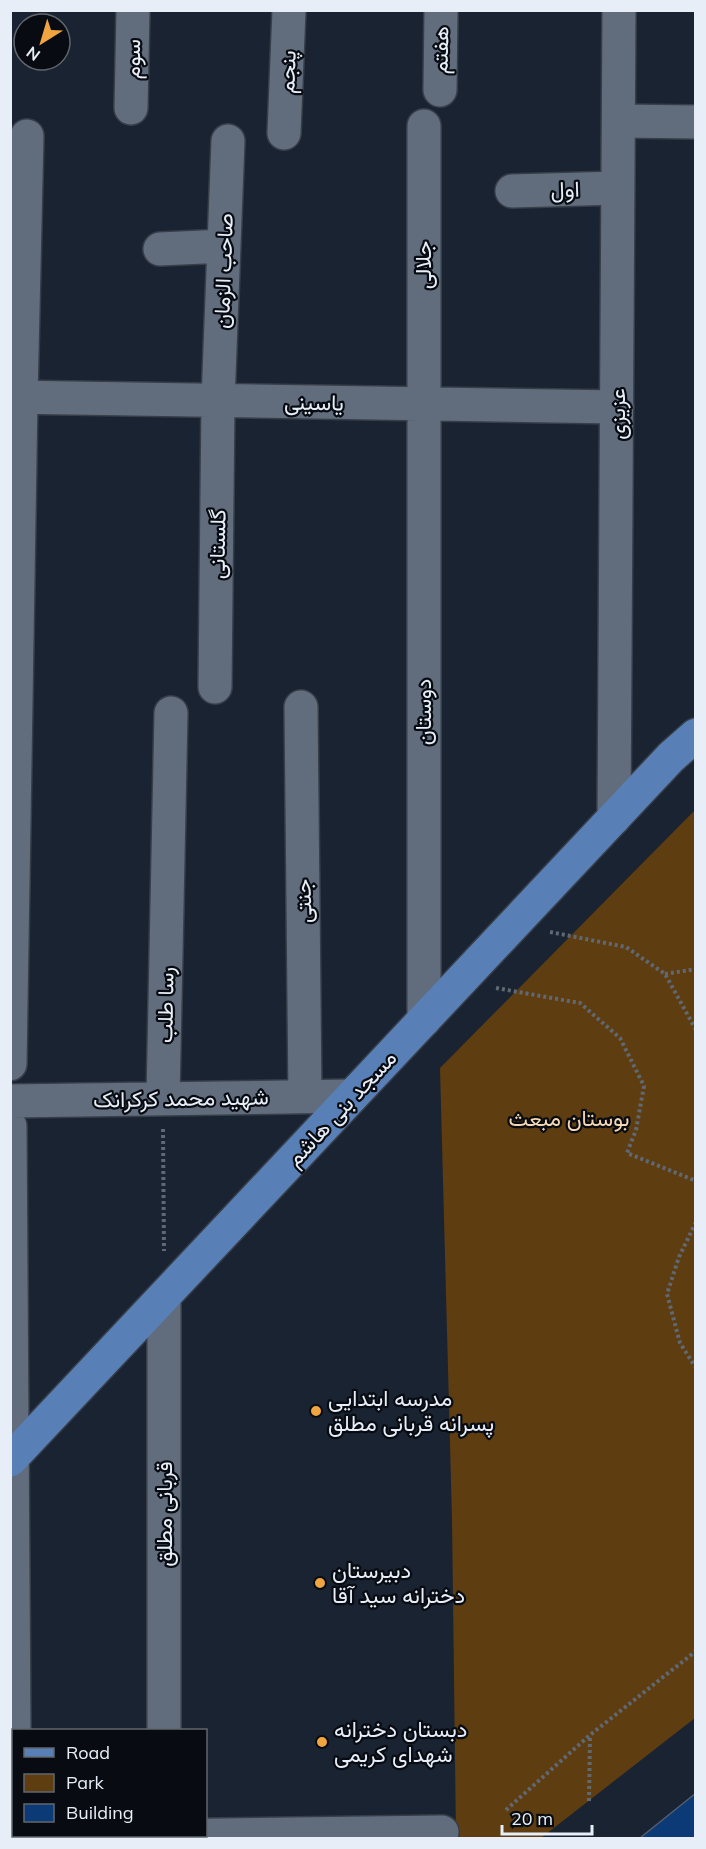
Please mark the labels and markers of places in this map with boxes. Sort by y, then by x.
place label: مدرسه ابتدایی پسرانه قربانی مطلق [328,1384,494,1438]
marker: مدرسه ابتدایی پسرانه قربانی مطلق [309,1404,323,1418]
place label: دبیرستان دخترانه سید آقا [332,1556,465,1609]
marker: دبیرستان دخترانه سید آقا [313,1576,327,1590]
place label: دبستان دخترانه شهدای کریمی [334,1715,467,1768]
marker: دبستان دخترانه شهدای کریمی [315,1735,329,1749]

